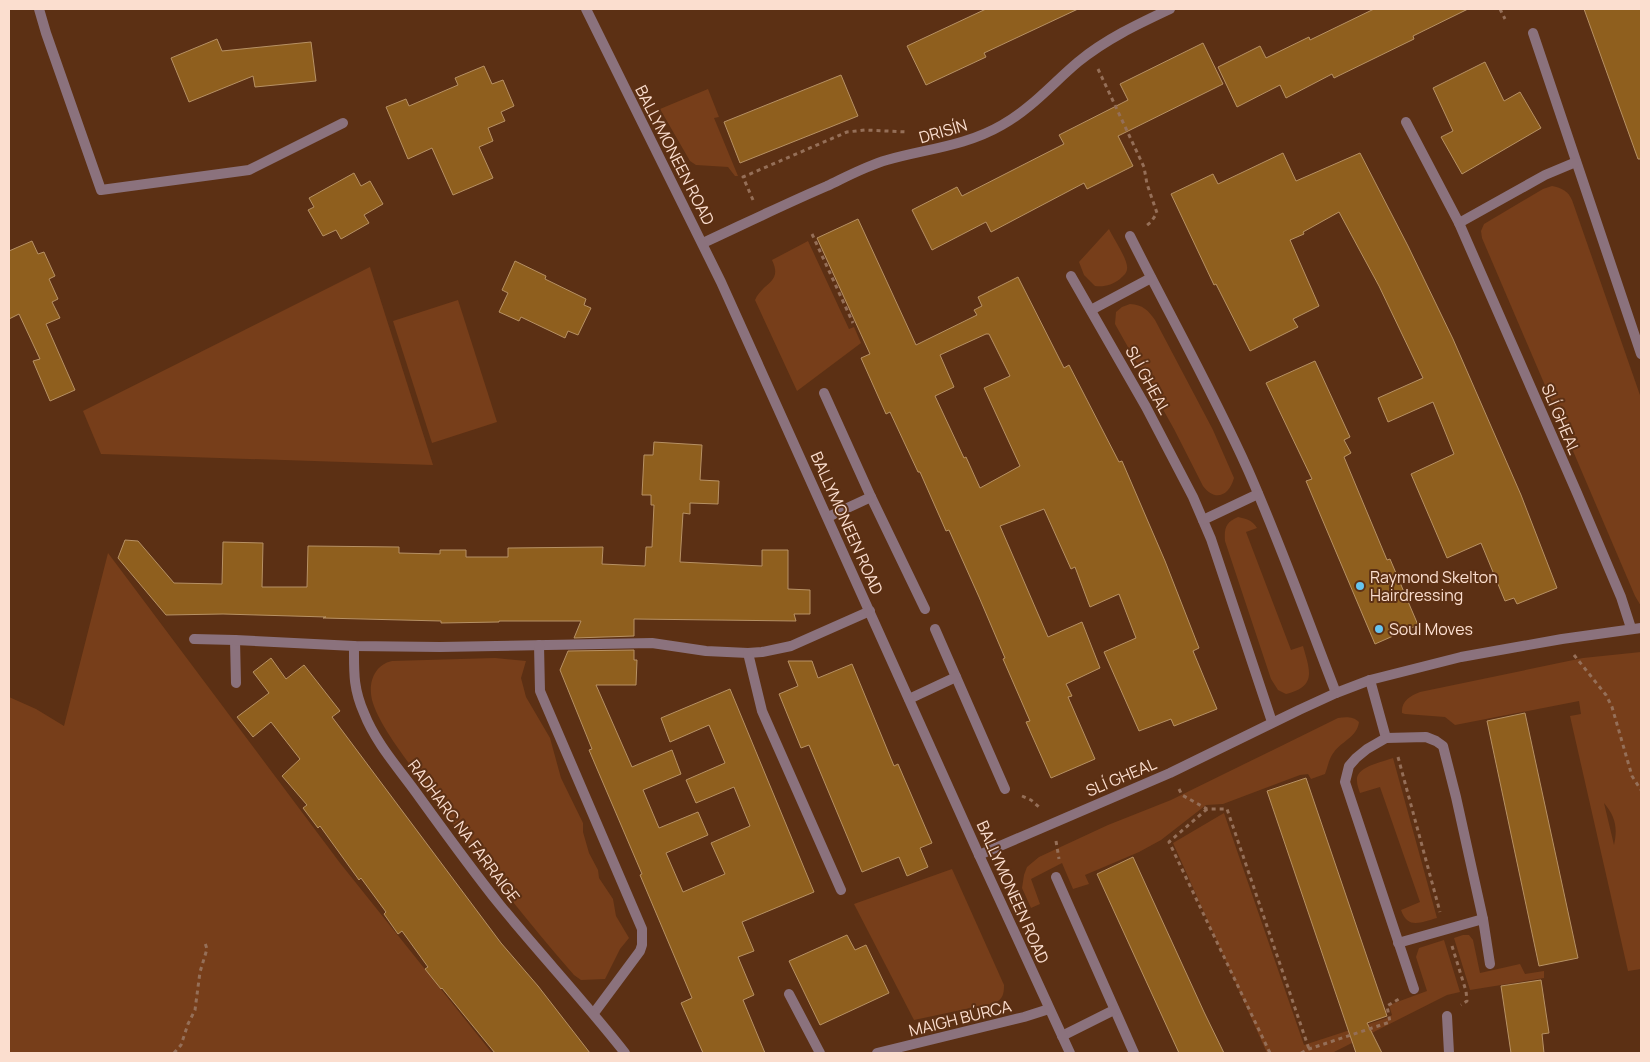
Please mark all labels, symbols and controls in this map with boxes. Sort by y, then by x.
street label: BALLYMONEEN ROAD [630,81,720,229]
street label: DRISÍN [916,114,970,148]
street label: SLÍ GHEAL [1120,342,1176,418]
street label: SLÍ GHEAL [1536,380,1586,458]
street label: BALLYMONEEN ROAD [806,448,889,598]
place label: Raymond Skelton Hairdressing [1370,566,1498,606]
marker: Raymond Skelton Hairdressing [1354,580,1366,592]
place label: Soul Moves [1389,618,1473,640]
marker: Soul Moves [1373,623,1385,635]
street label: SLÍ GHEAL [1082,752,1160,802]
street label: RADHARC NA FARRAIGE [403,755,525,907]
street label: BALLYMONEEN ROAD [972,817,1055,967]
street label: MAIGH BÚRCA [906,995,1014,1041]

